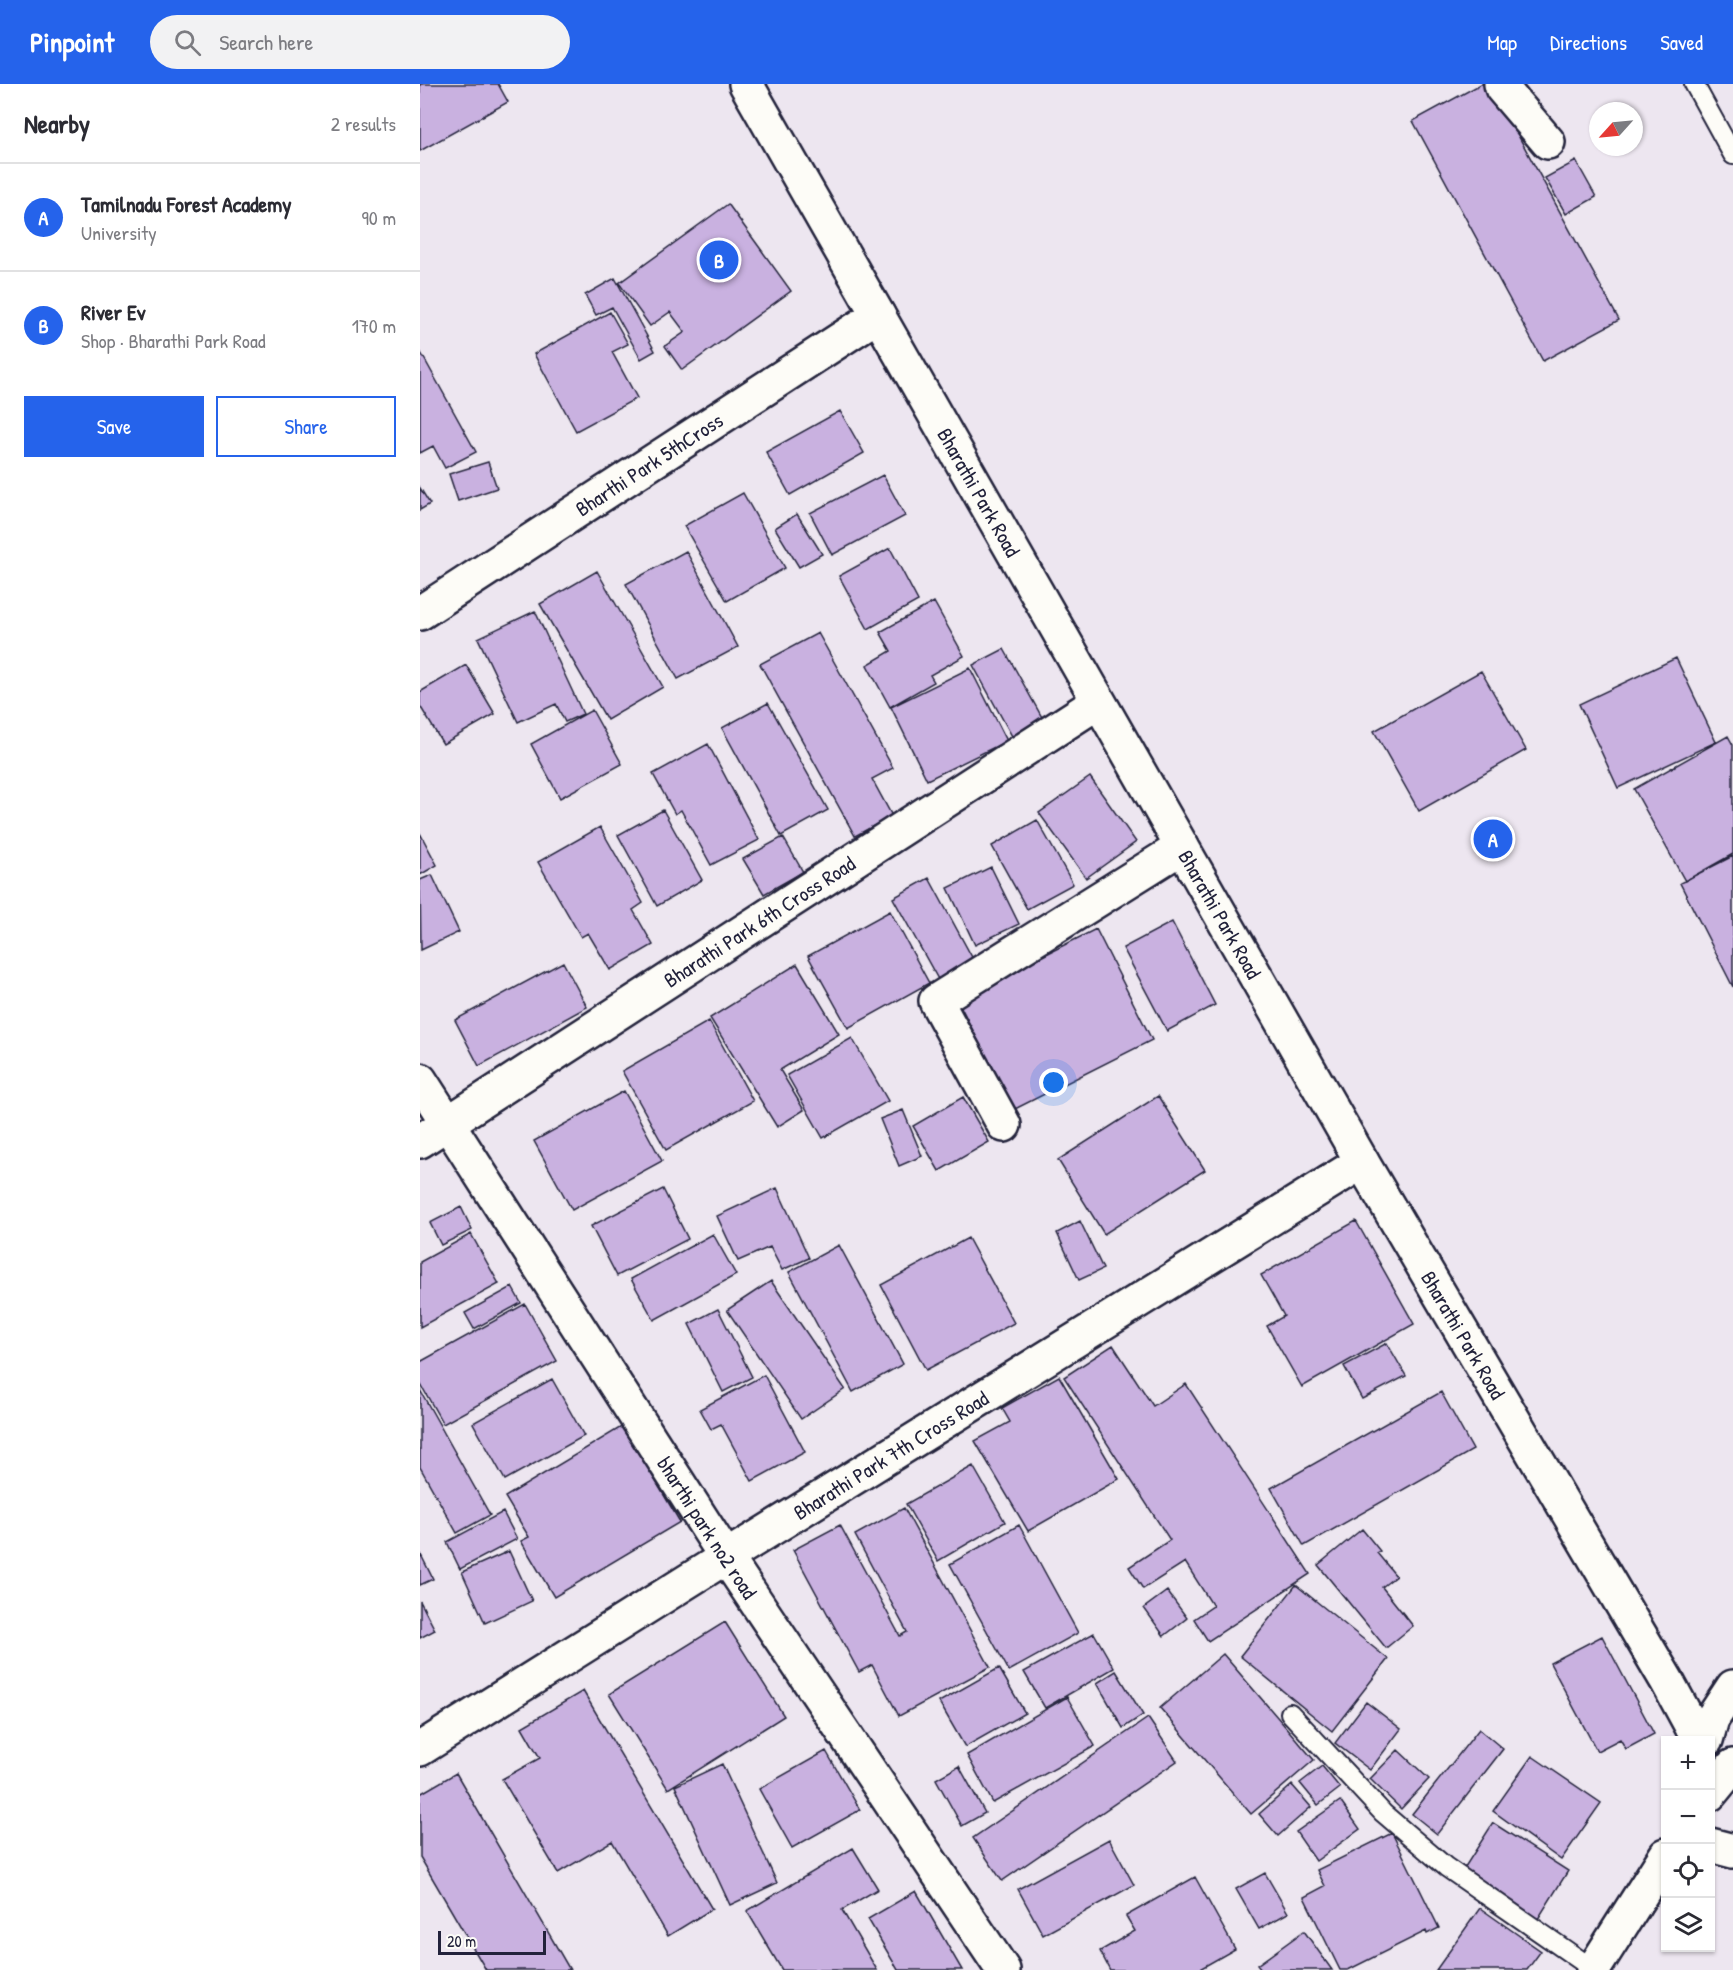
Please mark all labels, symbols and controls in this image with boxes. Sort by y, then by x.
search box [150,15,570,69]
text: Pinpoint [30,23,114,61]
icon: search [171,26,204,59]
text: Search here [219,27,313,57]
text: Map [1487,28,1517,57]
text: Directions [1550,28,1627,57]
text: Saved [1660,28,1703,57]
north arrow [1589,102,1643,156]
text: Nearby [24,106,90,141]
text: 2 results [331,110,396,137]
text: Tamilnadu Forest Academy [81,189,292,219]
text: A [39,204,48,231]
text: 90 m [362,204,396,231]
text: University [81,219,157,246]
pin: B [700,238,738,282]
text: River Ev [81,297,146,327]
text: B [38,312,49,339]
text: 170 m [352,312,396,339]
text: Shop · Bharathi Park Road [81,327,266,354]
button: Save [24,396,204,457]
button: Share [216,396,396,457]
street label: Bharthi Park 5thCross [569,405,728,523]
street label: Bharathi Park Road [931,422,1028,562]
pin: A [1474,816,1512,861]
street label: Bharathi Park Road [1172,844,1269,984]
street label: Bharathi Park 6th Cross Road [658,849,860,994]
your location [1039,1068,1068,1097]
street label: Bharathi Park Road [1415,1265,1513,1404]
street label: Bharathi Park 7th Cross Road [788,1383,994,1526]
street label: bharthi park no2 road [651,1451,764,1604]
map controls [1661,1736,1715,1952]
button: + [1661,1736,1715,1790]
button: − [1661,1790,1715,1844]
button: locate [1661,1844,1715,1898]
button: layers [1661,1898,1715,1952]
scale bar [438,1928,546,1956]
text: 20 m [447,1930,476,1952]

